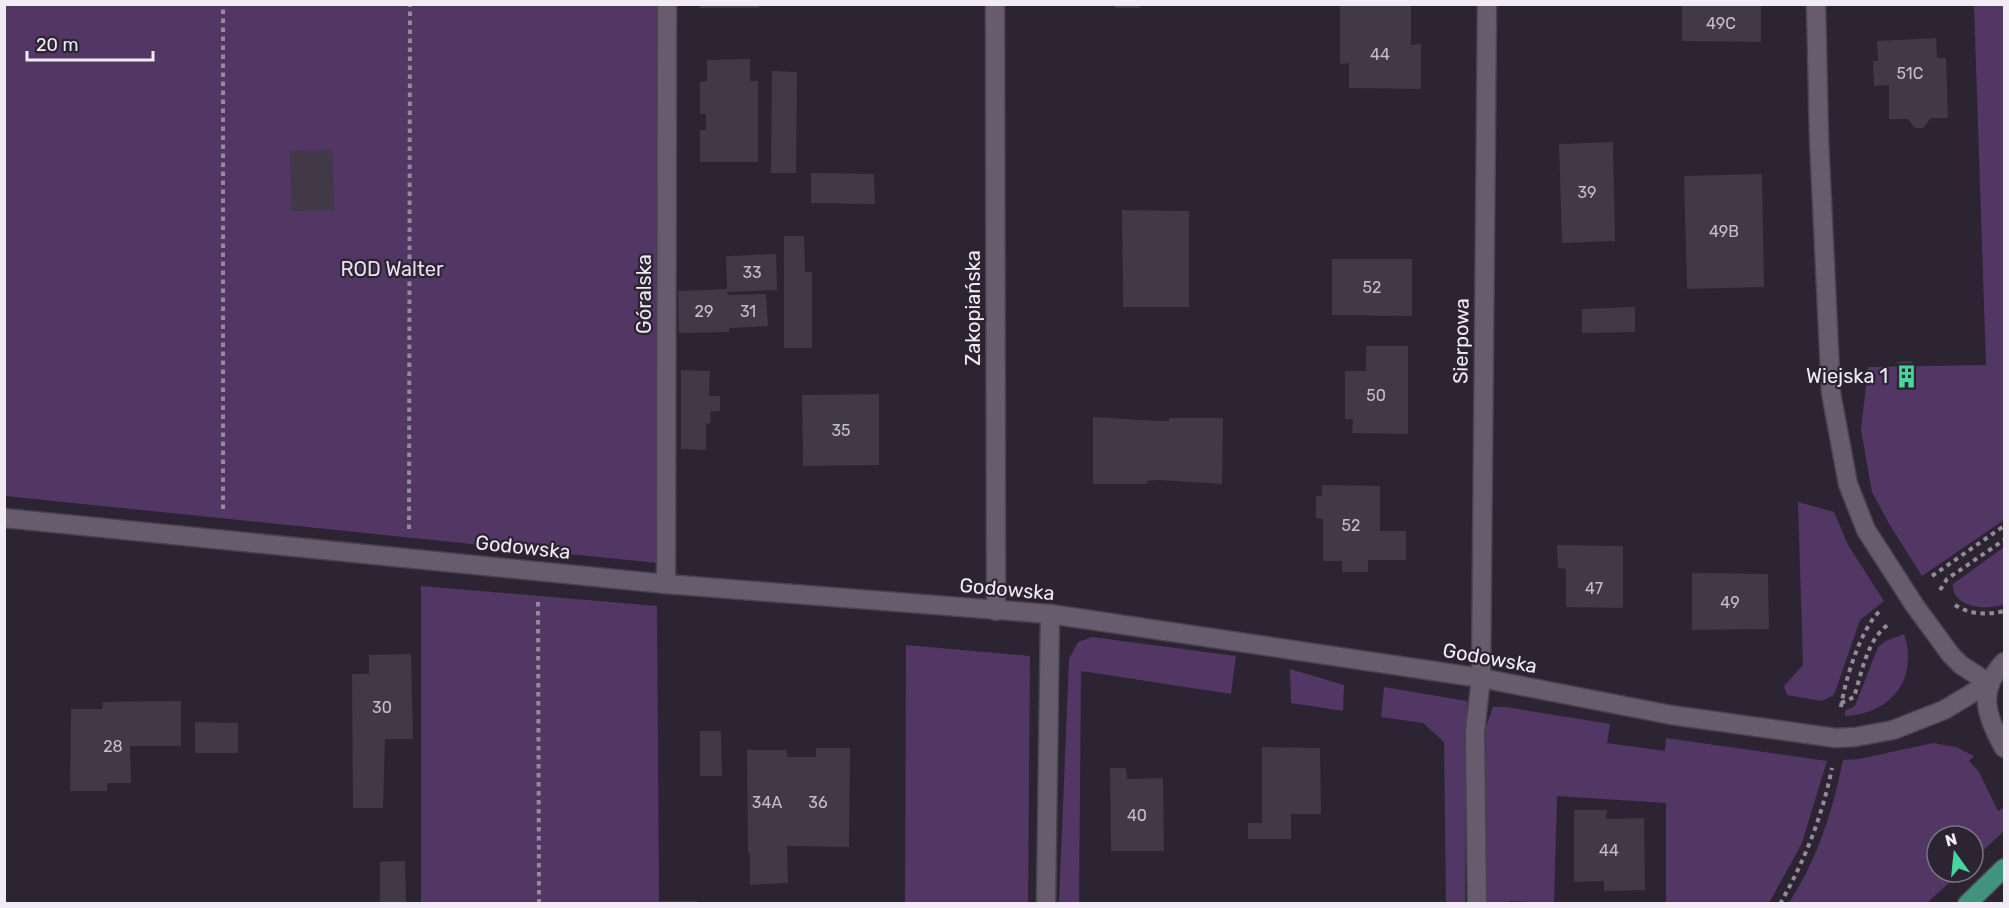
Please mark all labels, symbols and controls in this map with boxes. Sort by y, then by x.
house number: 49C [1706,14,1736,33]
scale bar [27,24,153,62]
text: 20 m [36,34,78,56]
house number: 44 [1370,45,1390,64]
house number: 51C [1897,64,1923,83]
house number: 39 [1577,183,1597,202]
house number: 49B [1709,222,1739,241]
street label: Zakopiańska [961,250,985,366]
street label: Góralska [632,254,656,334]
park label: ROD Walter [340,257,444,281]
house number: 33 [742,263,762,282]
house number: 52 [1363,278,1381,297]
street label: Sierpowa [1448,298,1474,384]
house number: 29 [695,302,713,321]
house number: 31 [740,302,756,321]
building icon: Wiejska 1 [1893,363,1919,389]
place label: Wiejska 1 [1806,364,1888,388]
house number: 50 [1366,386,1386,405]
house number: 35 [831,421,851,440]
house number: 52 [1342,516,1360,535]
street label: Godowska [474,530,572,564]
street label: Godowska [958,573,1056,605]
house number: 47 [1585,579,1603,598]
house number: 49 [1720,593,1740,612]
street label: Godowska [1441,638,1539,678]
house number: 30 [372,698,392,717]
house number: 28 [103,737,123,756]
house number: 34A [752,793,782,812]
house number: 36 [808,793,828,812]
house number: 40 [1127,806,1147,825]
north arrow [1925,824,1985,884]
text: N [1943,829,1959,851]
house number: 44 [1599,841,1619,860]

